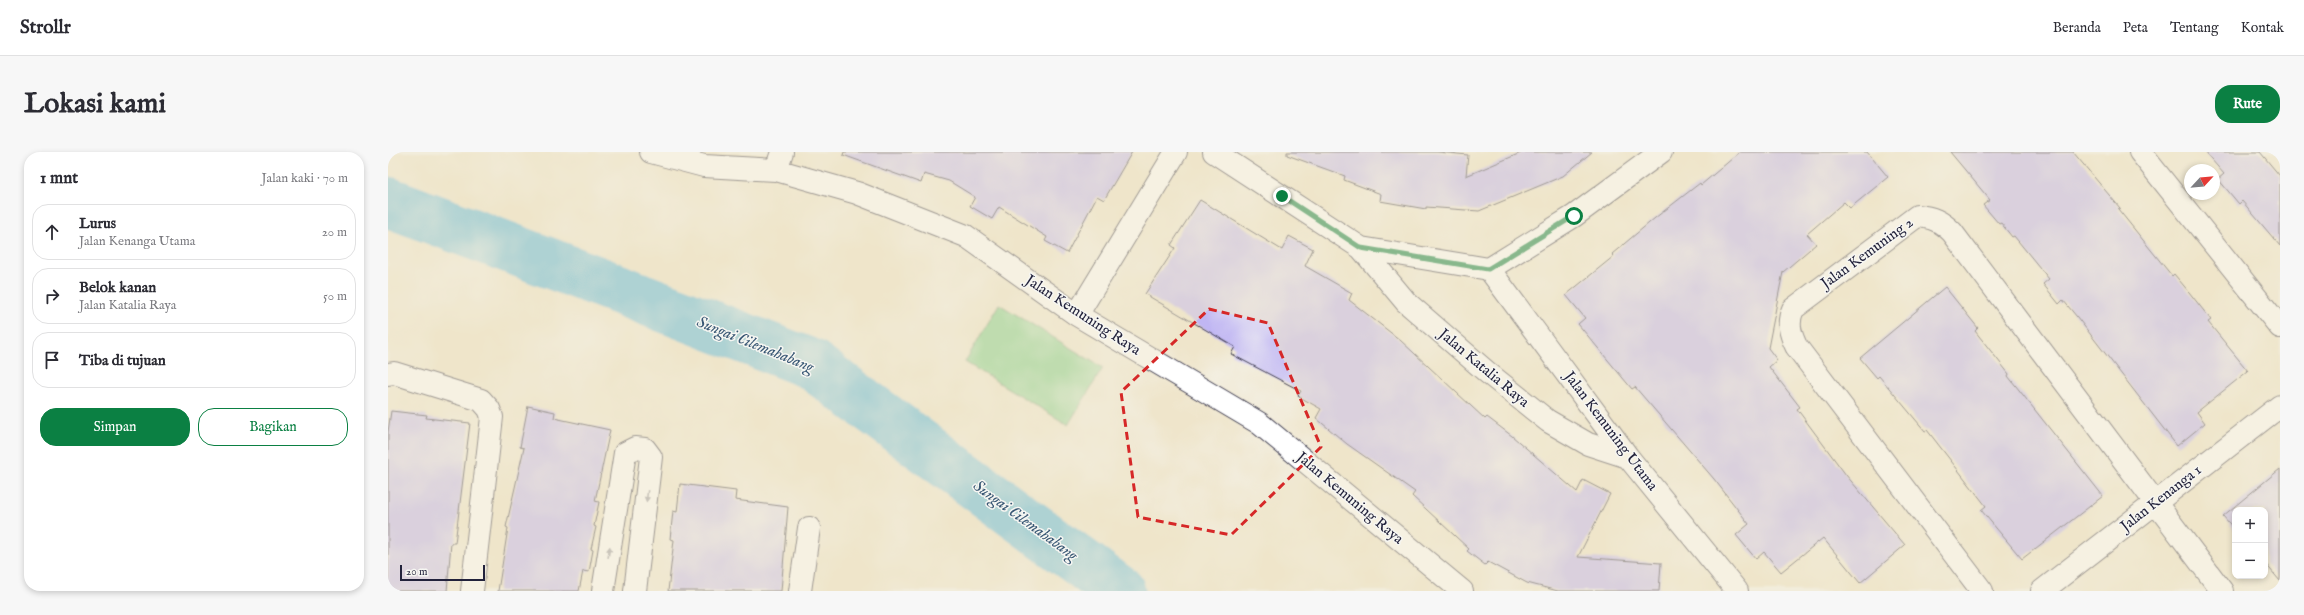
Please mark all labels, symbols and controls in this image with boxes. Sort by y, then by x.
text: Strollr [20,16,71,40]
text: Beranda [2053,19,2101,37]
text: Peta [2123,19,2148,37]
text: Tentang [2170,19,2219,37]
text: Kontak [2241,19,2284,37]
button: Rute [2215,85,2280,123]
text: Lokasi kami [24,87,166,122]
north arrow [2184,164,2220,200]
text: 1 mnt [40,168,78,189]
text: Jalan kaki · 70 m [262,170,348,187]
route end [1273,187,1291,205]
route start [1565,207,1583,225]
street label: Jalan Kemuning 2 [1816,213,1917,294]
text: Lurus [79,214,116,233]
icon: ahead [41,221,63,243]
text: 20 m [322,224,347,241]
text: Jalan Kenanga Utama [79,233,195,250]
street label: Jalan Kemuning Raya [1020,269,1145,360]
text: Belok kanan [79,278,156,297]
icon: right [41,285,63,307]
text: 50 m [323,288,347,305]
text: Jalan Katalia Raya [79,297,176,314]
water label: Sungai Cilemahabang [694,312,817,378]
street label: Jalan Katalia Raya [1433,323,1534,412]
icon: arrive [41,349,63,371]
text: Tiba di tujuan [79,351,166,370]
street label: Jalan Kemuning Utama [1559,366,1662,495]
button: Simpan [40,408,190,446]
button: Bagikan [198,408,348,446]
street label: Jalan Kemuning Raya [1291,446,1408,549]
street label: Jalan Kenanga 1 [2115,460,2205,537]
water label: Sungai Cilemahabang [969,476,1082,566]
one-way arrow [643,490,650,502]
map controls [2232,507,2268,579]
button: + [2232,507,2268,543]
button: − [2232,543,2268,579]
one-way arrow [607,546,613,559]
scale bar [400,563,485,582]
text: 20 m [406,565,427,579]

